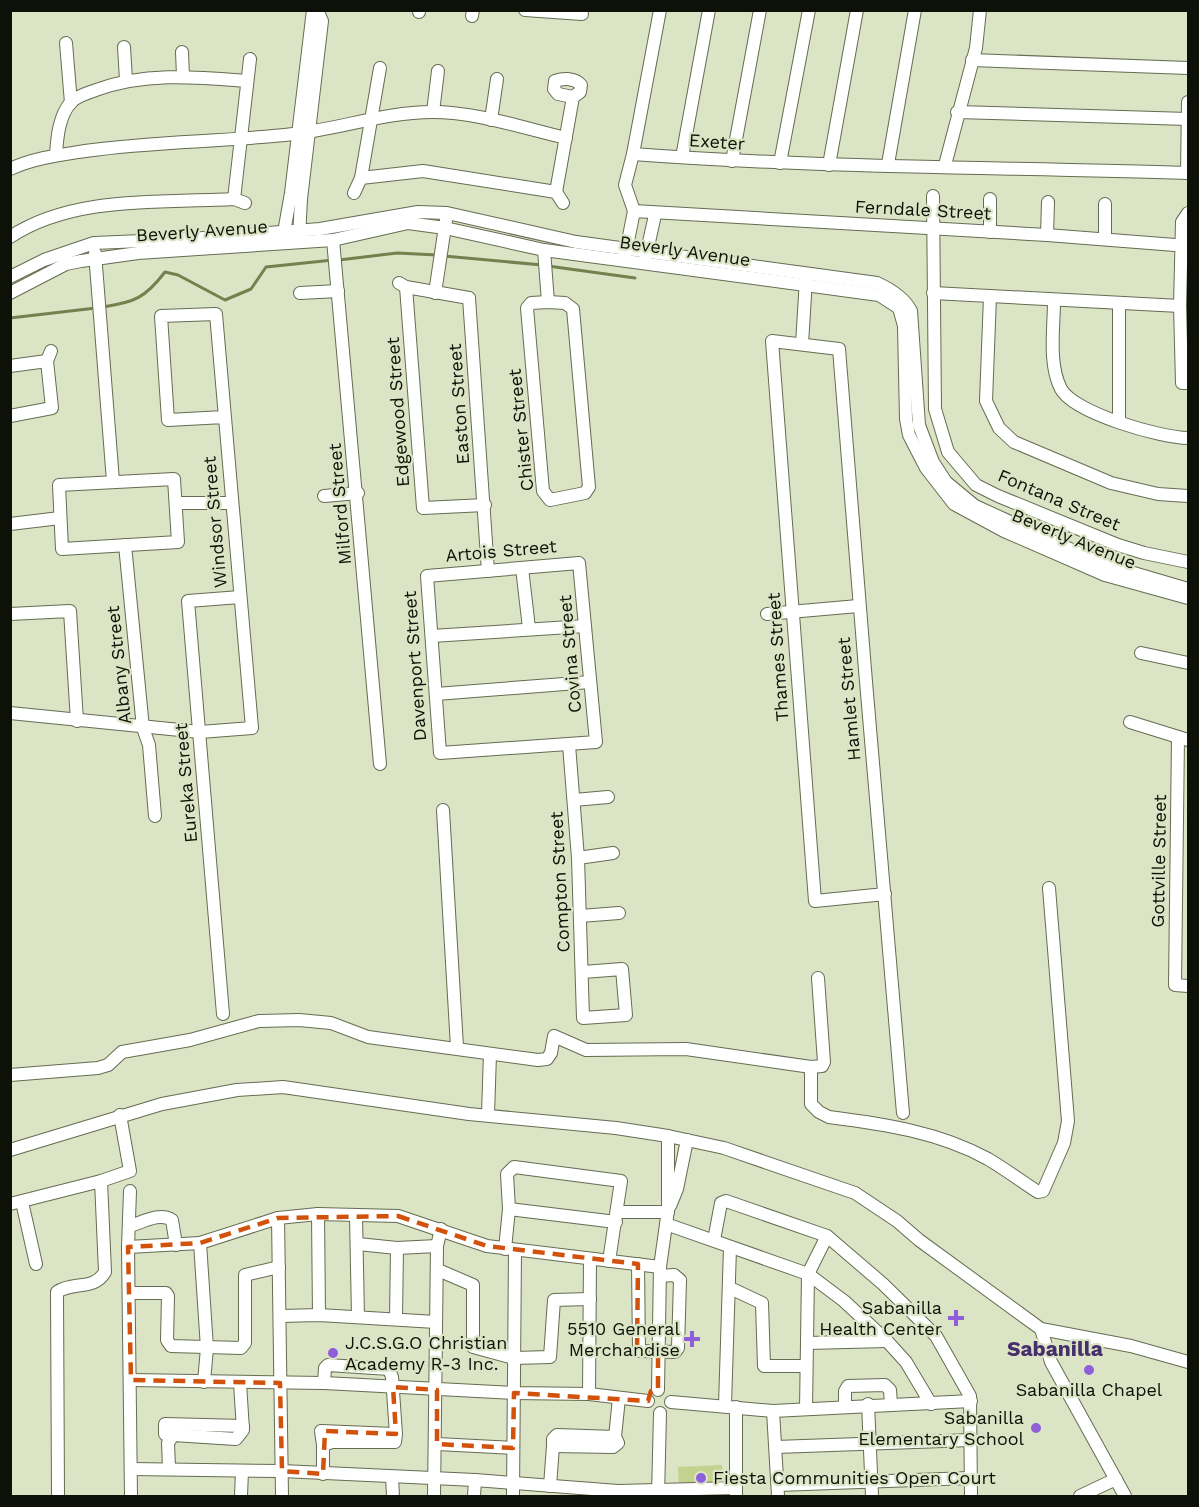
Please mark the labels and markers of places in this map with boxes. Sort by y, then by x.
place label: Sabanilla Health Center [819,1297,942,1339]
marker: Sabanilla Health Center [947,1309,965,1327]
place label: 5510 General Merchandise [567,1318,680,1360]
place label: J.C.S.G.O Christian Academy R-3 Inc. [345,1332,507,1374]
marker: 5510 General Merchandise [685,1332,699,1346]
marker: J.C.S.G.O Christian Academy R-3 Inc. [326,1346,340,1360]
marker: Sabanilla Chapel [1082,1363,1096,1377]
place label: Sabanilla Chapel [1016,1379,1163,1400]
place label: Sabanilla Elementary School [858,1407,1024,1449]
marker: Sabanilla Elementary School [1029,1421,1043,1435]
place label: Fiesta Communities Open Court [713,1467,996,1488]
marker: Fiesta Communities Open Court [694,1471,708,1485]

